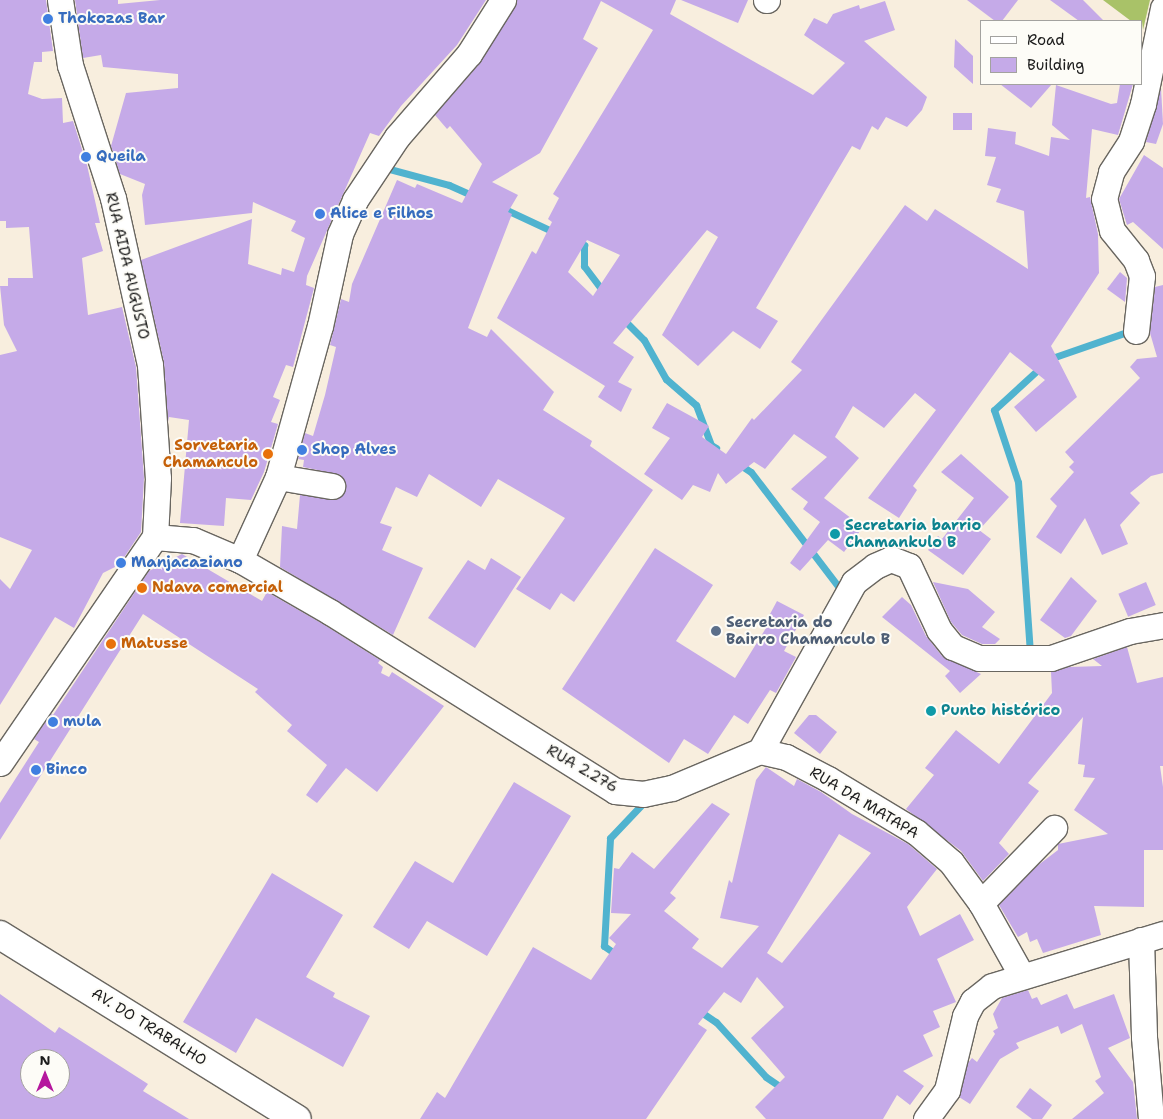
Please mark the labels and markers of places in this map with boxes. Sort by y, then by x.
place label: Thokozas Bar [58,10,165,28]
marker: Thokozas Bar [42,13,54,25]
place label: Queila [96,148,146,166]
marker: Queila [80,151,92,163]
place label: Alice e Filhos [330,205,433,223]
marker: Alice e Filhos [314,208,326,220]
place label: Sorvetaria Chamanculo [163,436,258,471]
place label: Shop Alves [312,441,396,459]
marker: Shop Alves [296,444,308,456]
marker: Sorvetaria Chamanculo [262,448,274,460]
place label: Secretaria barrio Chamankulo B [845,516,981,551]
marker: Secretaria barrio Chamankulo B [829,528,841,540]
place label: Manjacaziano [131,554,243,572]
marker: Manjacaziano [115,557,127,569]
place label: Ndava comercial [152,579,283,597]
marker: Ndava comercial [136,582,148,594]
place label: Secretaria do Bairro Chamanculo B [726,613,890,648]
marker: Secretaria do Bairro Chamanculo B [710,625,722,637]
place label: Matusse [121,635,188,653]
marker: Matusse [105,638,117,650]
place label: Punto histórico [941,702,1060,720]
marker: Punto histórico [925,705,937,717]
place label: mula [63,713,101,731]
marker: mula [47,716,59,728]
place label: Binco [46,761,87,779]
marker: Binco [30,764,42,776]

